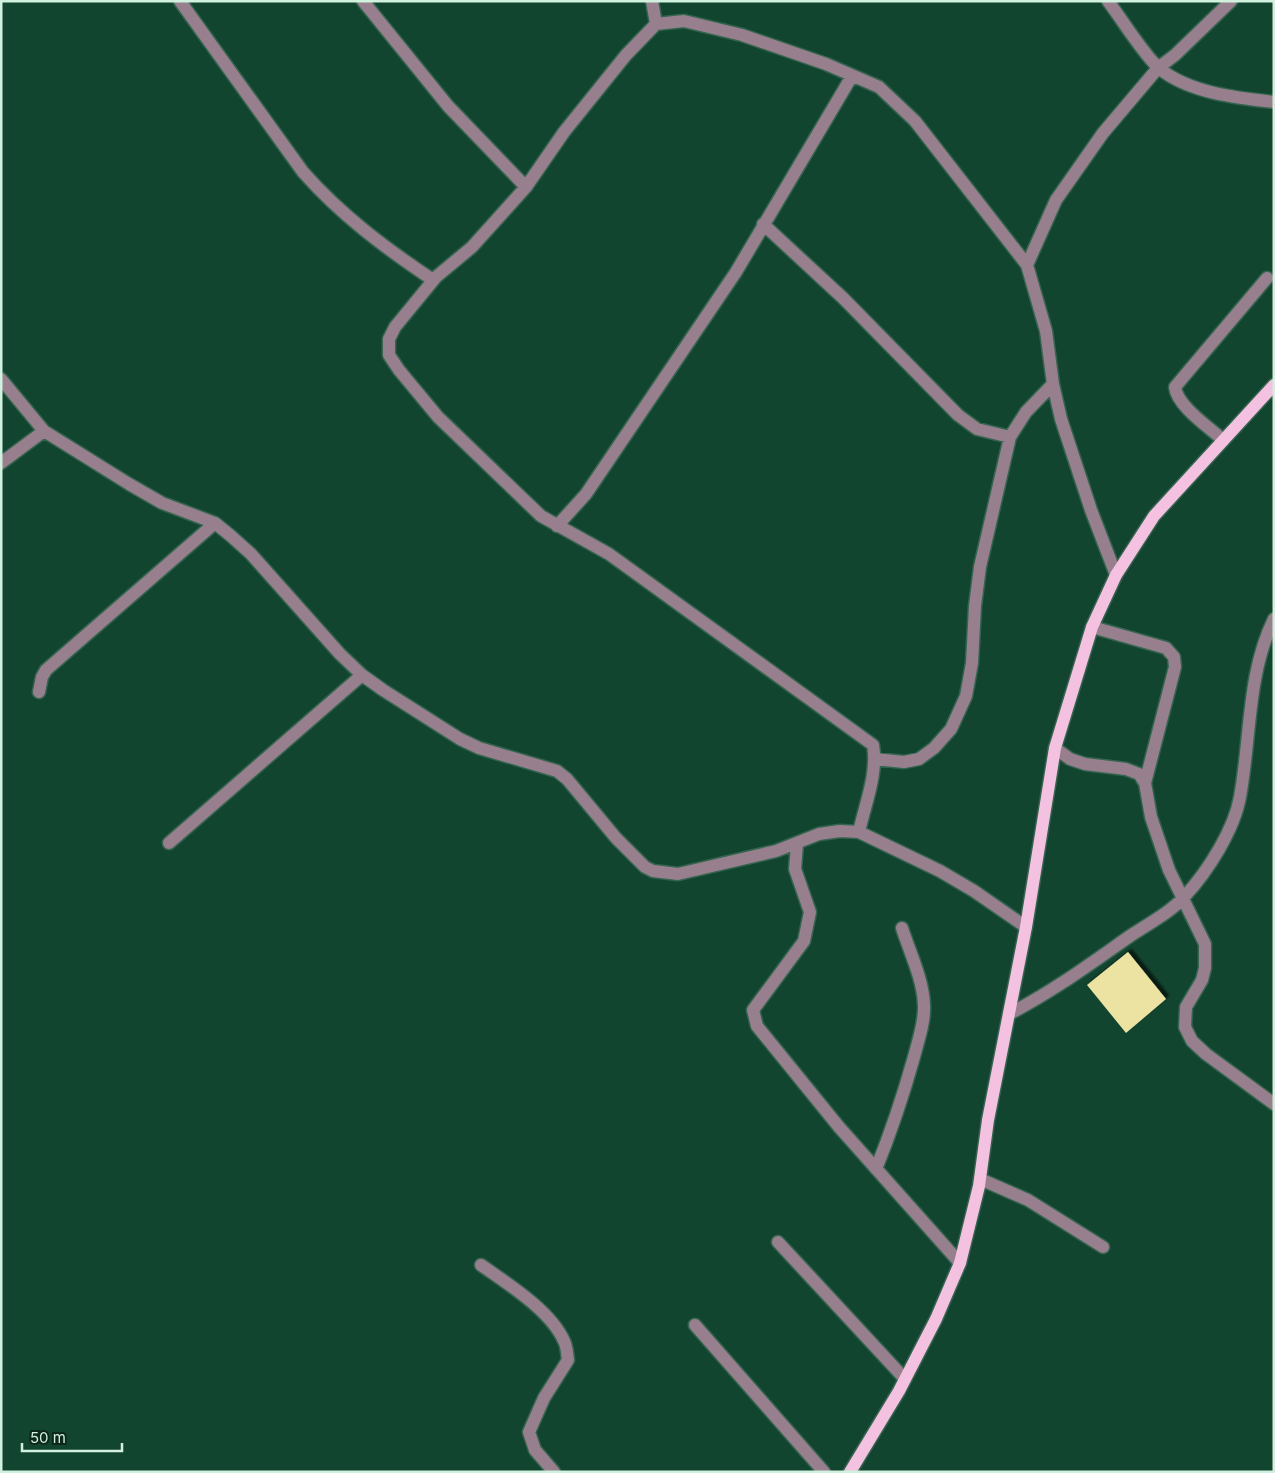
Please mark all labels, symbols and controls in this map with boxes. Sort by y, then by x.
scale bar [22,1420,122,1452]
text: 50 m [30,1428,66,1447]

